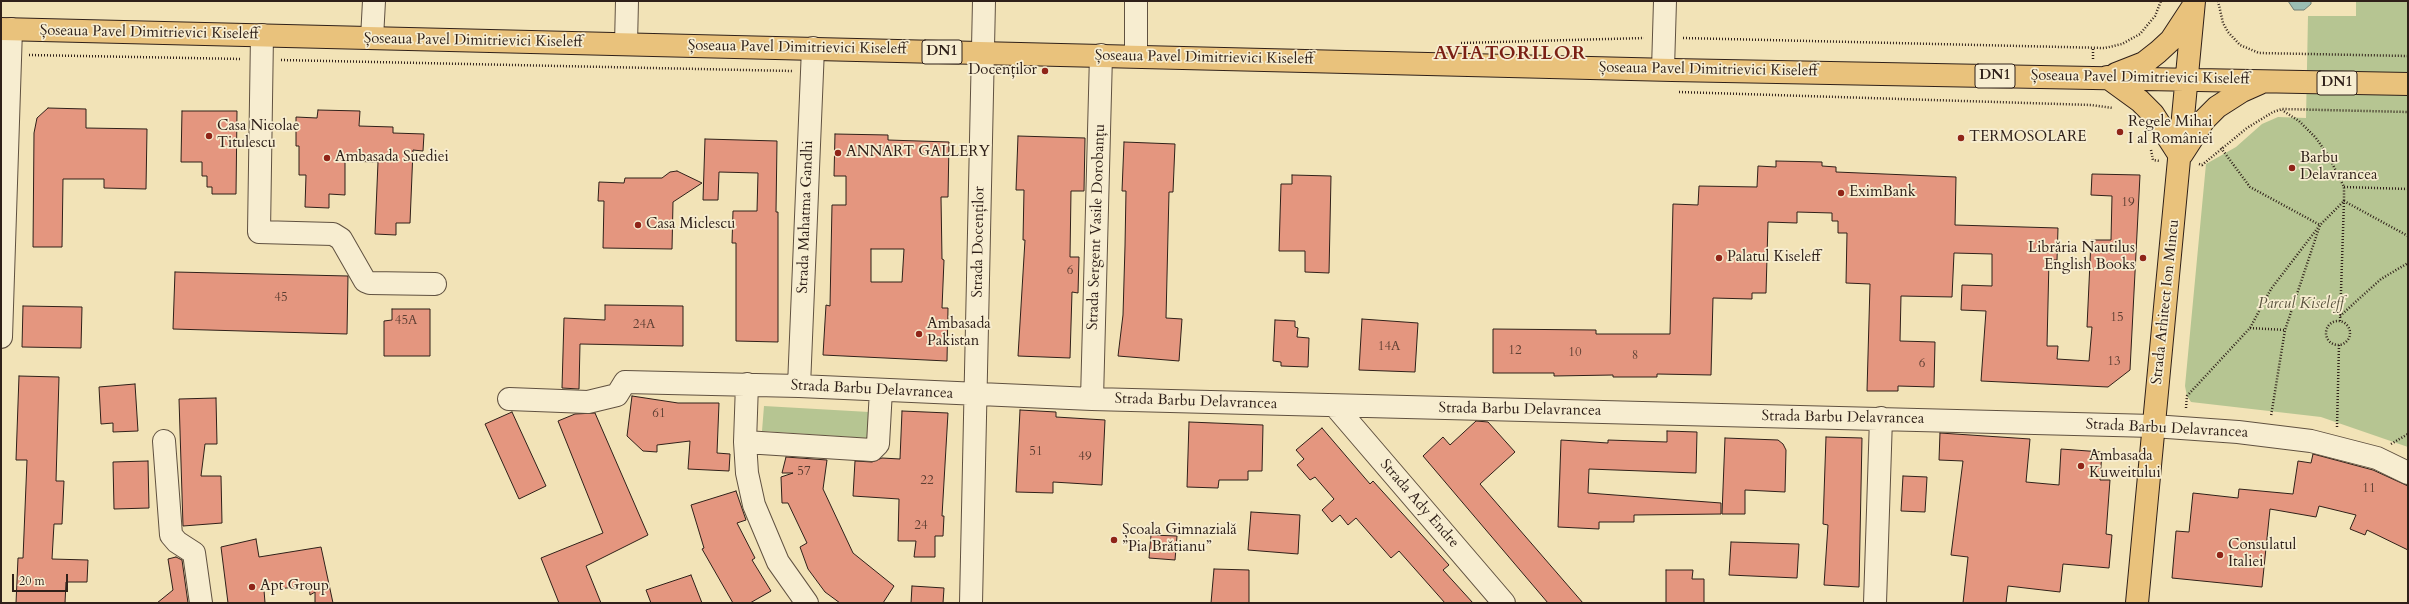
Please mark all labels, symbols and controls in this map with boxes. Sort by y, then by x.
street label: Șoseaua Pavel Dimitrievici Kiseleff [40,22,258,44]
street label: Șoseaua Pavel Dimitrievici Kiseleff [364,30,582,52]
street label: Șoseaua Pavel Dimitrievici Kiseleff [688,37,906,59]
road number: DN1 [922,40,962,64]
district label: AVIATORILOR [1433,44,1587,66]
street label: Șoseaua Pavel Dimitrievici Kiseleff [1095,47,1313,69]
street label: Șoseaua Pavel Dimitrievici Kiseleff [1599,59,1817,81]
place label: Docenților [968,62,1037,80]
road number: DN1 [1975,64,2015,88]
marker: Docenților [1040,66,1050,76]
street label: Șoseaua Pavel Dimitrievici Kiseleff [2031,67,2249,89]
road number: DN1 [2317,71,2357,95]
place label: Regele Mihai I al României [2128,114,2213,149]
place label: Casa Nicolae Titulescu [217,118,300,153]
street label: Strada Sergent Vasile Dorobanțu [1084,124,1110,330]
marker: Regele Mihai I al României [2115,127,2125,137]
place label: TERMOSOLARE [1969,129,2087,147]
marker: Casa Nicolae Titulescu [204,131,214,141]
marker: TERMOSOLARE [1956,133,1966,143]
street label: Strada Mahatma Gandhi [794,140,818,294]
place label: ANNART GALLERY [846,144,990,162]
marker: ANNART GALLERY [833,148,843,158]
place label: Ambasada Suediei [335,149,449,167]
place label: Barbu Delavrancea [2300,150,2377,185]
marker: Ambasada Suediei [322,153,332,163]
marker: Barbu Delavrancea [2287,163,2297,173]
place label: EximBank [1849,184,1916,202]
street label: Strada Docenților [969,186,989,298]
marker: EximBank [1836,188,1846,198]
house number: 19 [2121,195,2135,211]
place label: Casa Miclescu [646,216,735,234]
street label: Strada Arhitect Ion Mincu [2148,218,2184,386]
marker: Casa Miclescu [633,220,643,230]
place label: Librăria Nautilus English Books [2028,240,2135,275]
place label: Palatul Kiseleff [1727,249,1820,267]
marker: Palatul Kiseleff [1714,253,1724,263]
marker: Librăria Nautilus English Books [2138,253,2148,263]
house number: 6 [1067,263,1073,279]
house number: 45 [274,290,288,306]
park label: Parcul Kiseleff [2258,296,2344,314]
house number: 15 [2110,310,2124,326]
house number: 45A [395,313,417,329]
place label: Ambasada Pakistan [927,316,991,351]
house number: 24A [633,317,655,333]
marker: Ambasada Pakistan [914,329,924,339]
house number: 14A [1378,339,1400,355]
house number: 12 [1508,343,1522,359]
house number: 10 [1568,345,1582,361]
house number: 8 [1632,348,1638,364]
house number: 13 [2107,354,2121,370]
house number: 6 [1919,356,1925,372]
street label: Strada Barbu Delavrancea [790,377,954,403]
street label: Strada Barbu Delavrancea [1114,390,1278,414]
street label: Strada Barbu Delavrancea [1439,400,1601,420]
house number: 61 [652,406,666,422]
street label: Strada Barbu Delavrancea [1762,408,1924,428]
street label: Strada Barbu Delavrancea [2085,416,2249,442]
house number: 51 [1029,444,1043,460]
place label: Ambasada Kuweitului [2089,448,2161,483]
house number: 49 [1078,449,1092,465]
street label: Strada Ady Endre [1376,456,1462,552]
marker: Ambasada Kuweitului [2076,461,2086,471]
house number: 57 [797,464,811,480]
house number: 22 [920,473,934,489]
house number: 11 [2362,481,2376,497]
house number: 24 [914,518,928,534]
place label: Școala Gimnazială ”Pia Brătianu” [1122,522,1237,557]
marker: Școala Gimnazială ”Pia Brătianu” [1109,535,1119,545]
place label: Consulatul Italiei [2228,537,2296,572]
marker: Consulatul Italiei [2215,550,2225,560]
scale bar [14,566,70,592]
text: 20 m [19,573,45,589]
place label: Apt Group [260,578,329,596]
marker: Apt Group [247,582,257,592]

